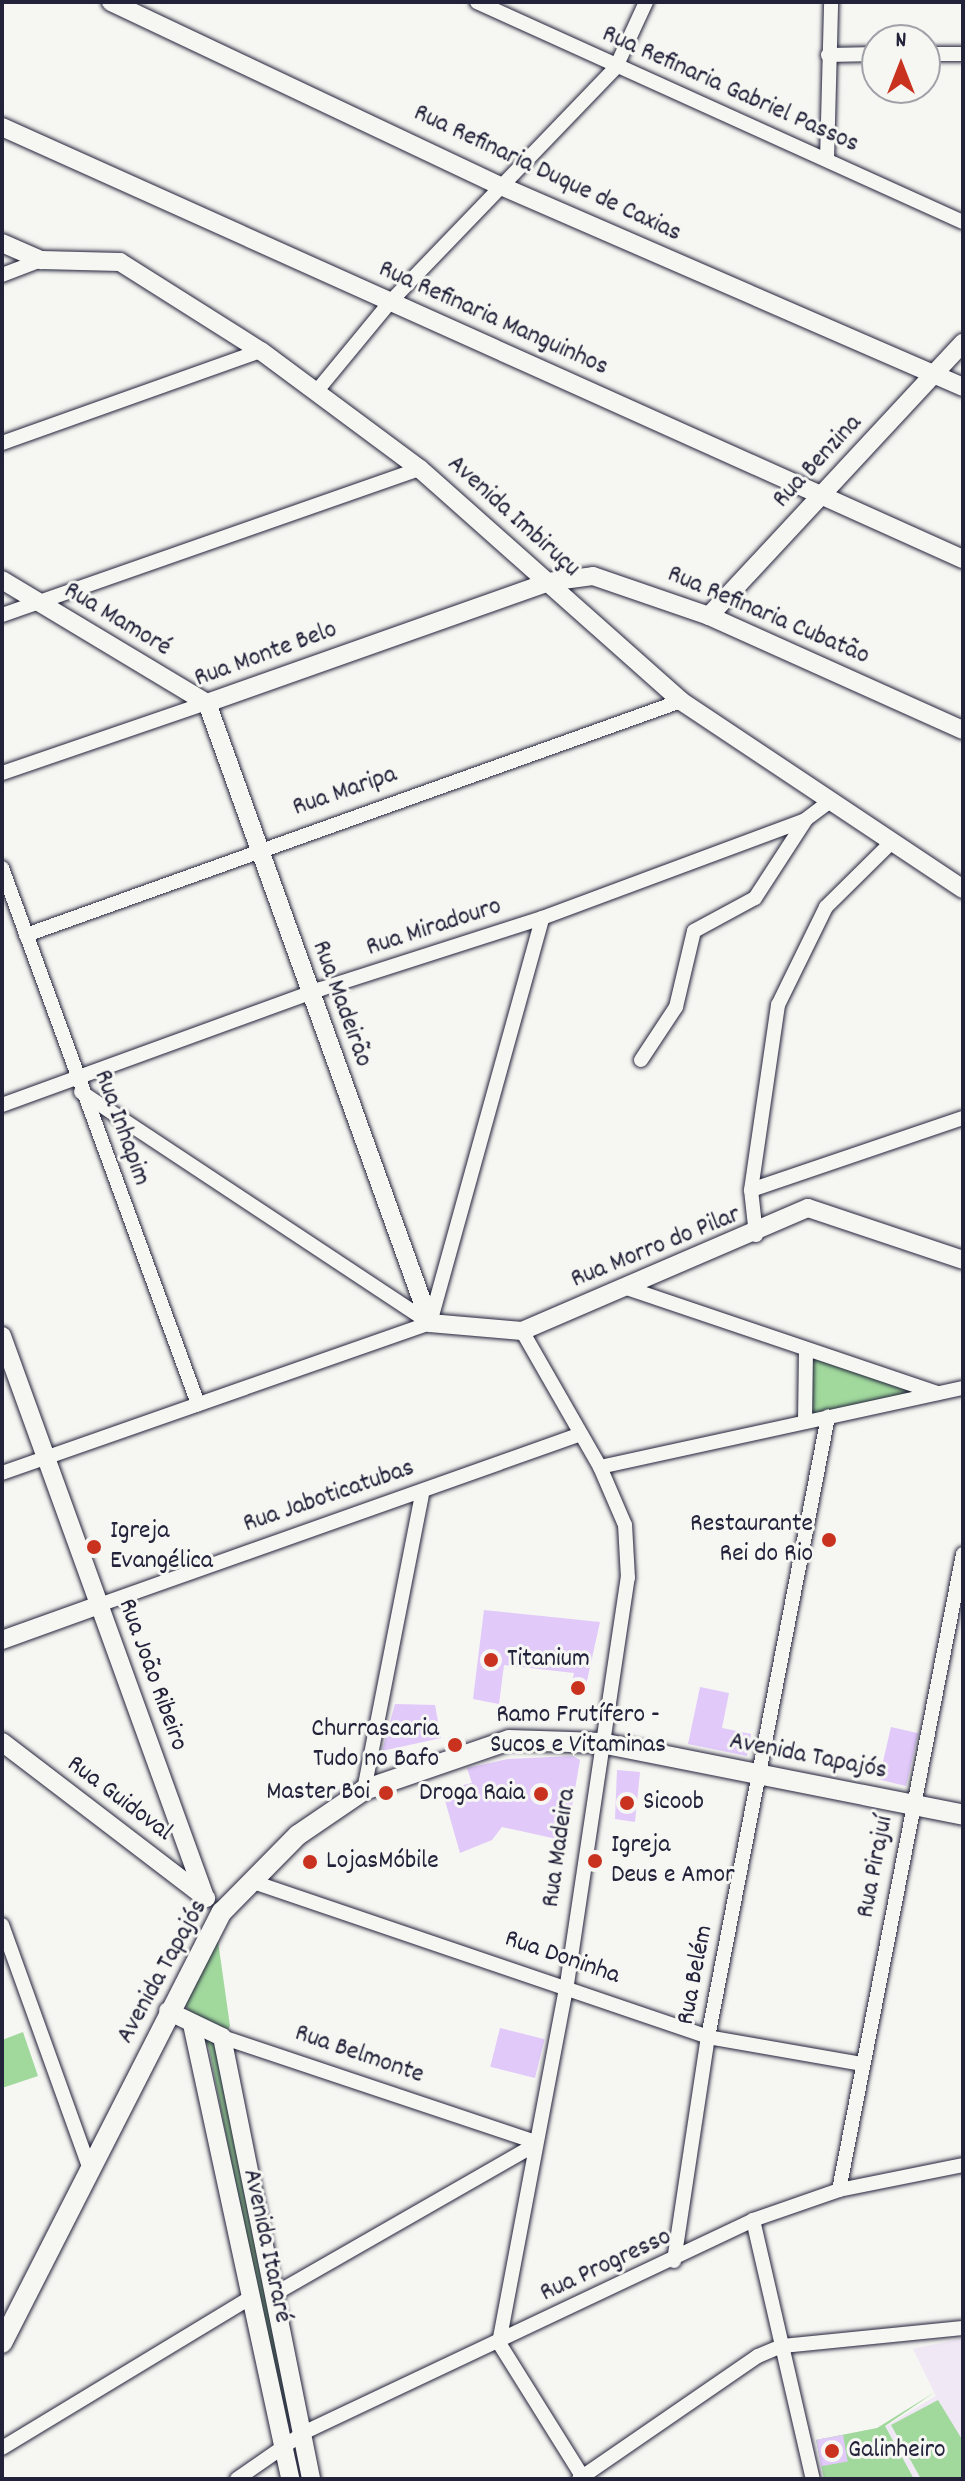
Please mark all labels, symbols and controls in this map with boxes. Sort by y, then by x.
street label: Rua Refinaria Gabriel Passos [597,19,863,161]
north arrow [861,24,941,104]
text: N [896,26,906,57]
street label: Rua Refinaria Duque de Caxias [408,98,686,250]
street label: Rua Refinaria Manguinhos [373,254,613,384]
street label: Rua Benzina [767,409,869,515]
street label: Avenida Imbiruçu [440,449,586,585]
street label: Rua Refinaria Cubatão [662,559,874,673]
street label: Rua Mamoré [58,576,176,664]
street label: Rua Monte Belo [190,615,342,695]
street label: Rua Maripa [289,760,401,824]
street label: Rua Miradouro [363,892,505,964]
street label: Rua Madeirão [304,937,378,1071]
street label: Rua Inhapim [86,1066,156,1190]
street label: Rua Morro do Pilar [567,1200,745,1296]
street label: Rua Jaboticatubas [239,1453,419,1541]
place label: Restaurante Rei do Rio [690,1509,813,1570]
place label: Igreja Evangélica [110,1516,213,1578]
marker: Restaurante Rei do Rio [820,1531,838,1549]
marker: Igreja Evangélica [85,1538,103,1556]
street label: Rua João Ribeiro [110,1595,194,1755]
place label: Titanium [507,1644,590,1676]
marker: Titanium [482,1651,500,1669]
marker: Ramo Frutífero - Sucos e Vitaminas [569,1679,587,1697]
place label: Ramo Frutífero - Sucos e Vitaminas [490,1700,666,1762]
place label: Churrascaria Tudo no Bafo [311,1714,439,1776]
street label: Avenida Tapajós [727,1726,889,1788]
marker: Churrascaria Tudo no Bafo [446,1736,464,1754]
street label: Rua Guidoval [60,1749,178,1849]
place label: Master Boi [266,1777,370,1809]
place label: Droga Raia [419,1778,525,1810]
marker: Master Boi [377,1784,395,1802]
marker: Droga Raia [532,1785,550,1803]
street label: Rua Madeira [536,1787,584,1909]
place label: Sicoob [643,1787,704,1819]
marker: Sicoob [618,1794,636,1812]
street label: Rua Pirajuí [851,1813,901,1921]
place label: Igreja Deus e Amor [611,1830,735,1892]
place label: LojasMóbile [326,1846,439,1878]
marker: Igreja Deus e Amor [586,1852,604,1870]
marker: LojasMóbile [301,1853,319,1871]
street label: Avenida Tapajós [111,1895,215,2049]
street label: Rua Belém [671,1922,721,2028]
street label: Rua Doninha [500,1924,624,1992]
street label: Rua Belmonte [290,2018,428,2092]
street label: Avenida Itararé [235,2166,297,2326]
street label: Rua Progresso [536,2222,676,2310]
place label: Galinheiro [848,2435,946,2467]
marker: Galinheiro [823,2442,841,2460]

